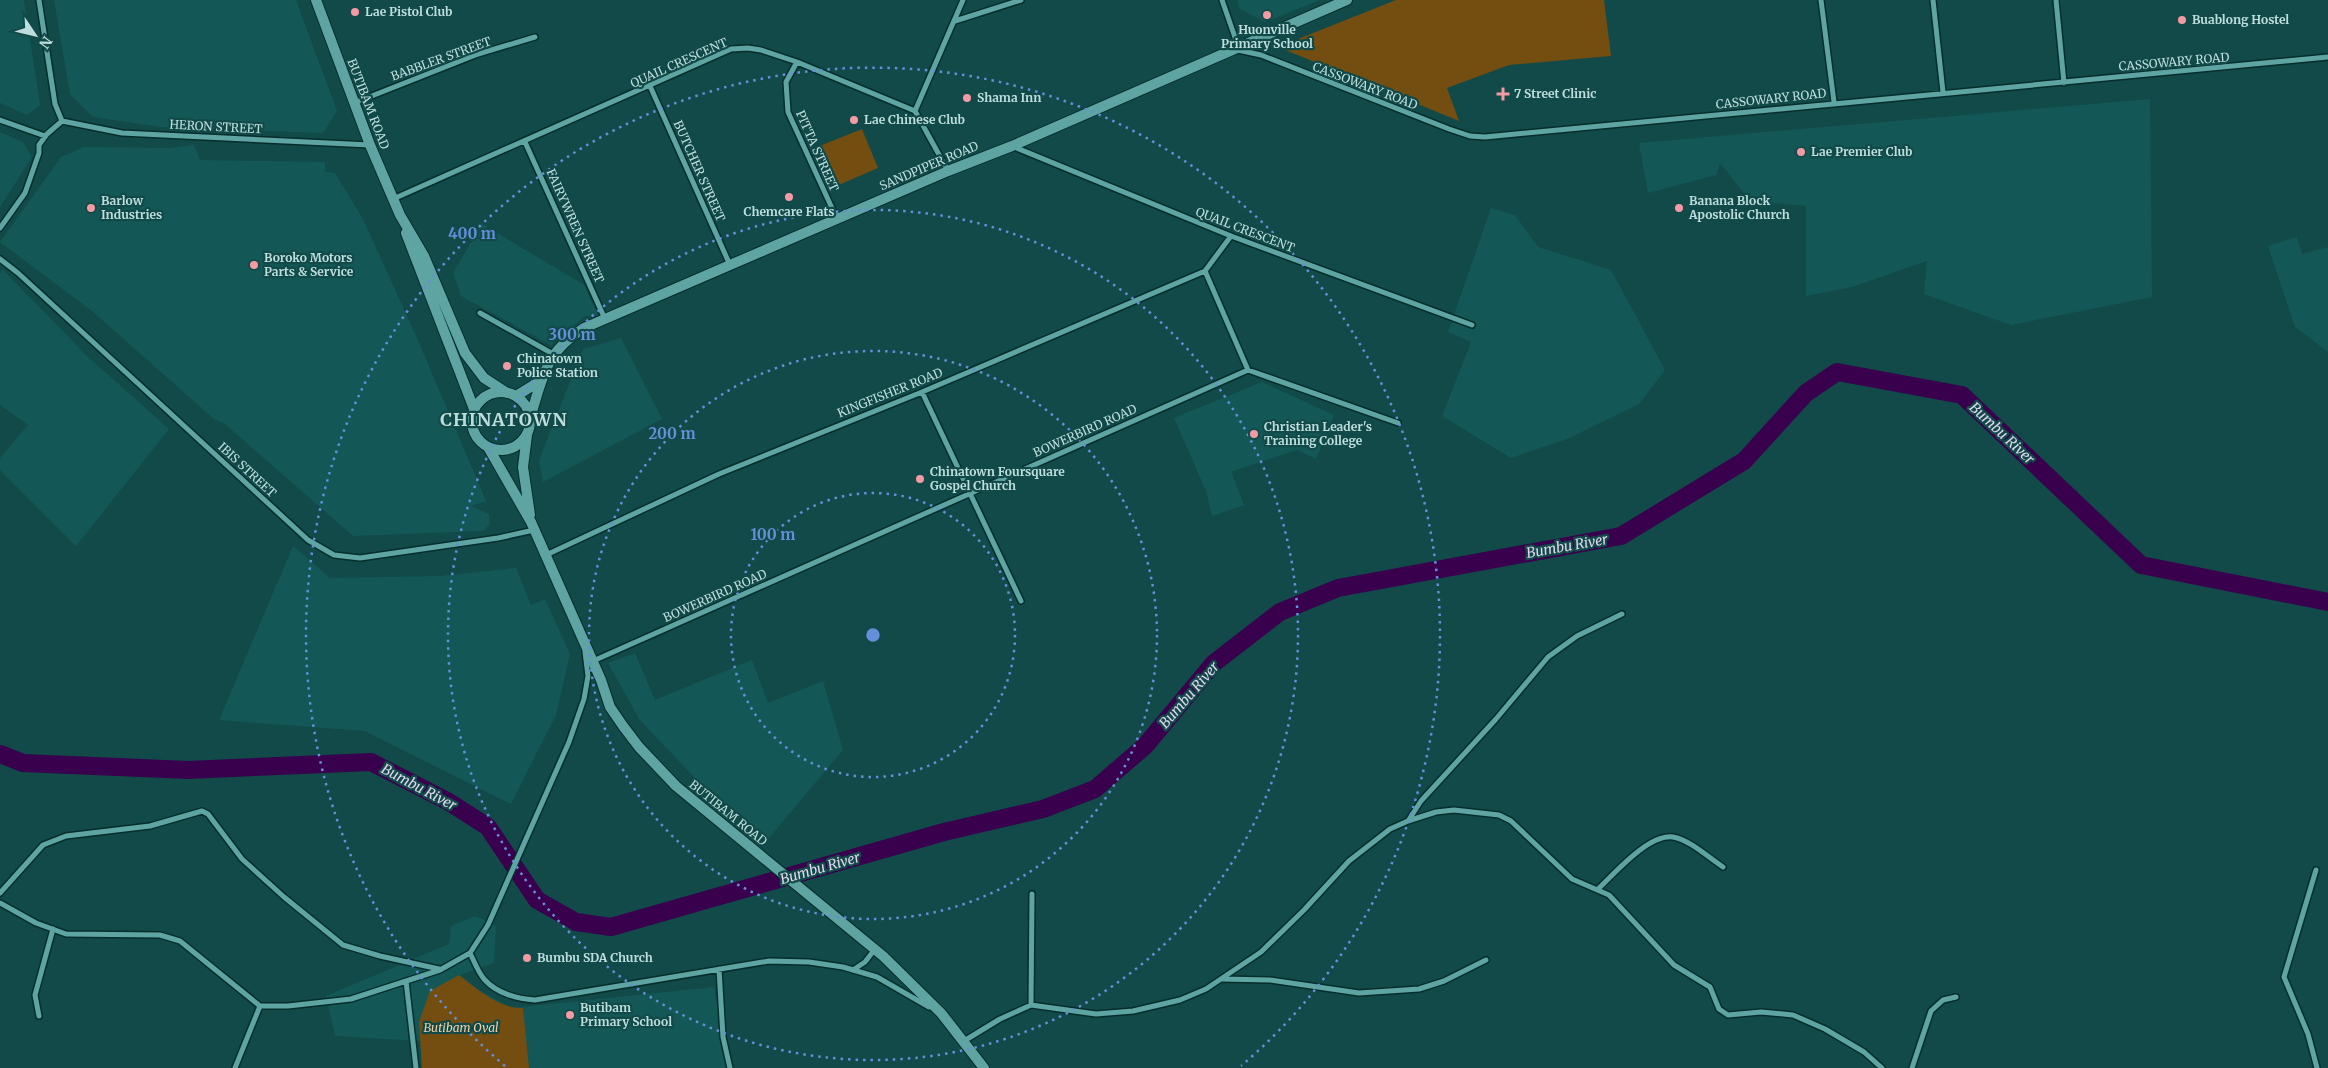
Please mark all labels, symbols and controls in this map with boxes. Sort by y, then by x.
place label: Lae Pistol Club [365,4,452,19]
marker: Lae Pistol Club [349,6,361,18]
marker: Huonville Primary School [1261,9,1273,21]
north arrow [10,10,60,60]
place label: Buablong Hostel [2192,12,2289,27]
marker: Buablong Hostel [2176,14,2188,26]
place label: Huonville Primary School [1221,22,1313,51]
text: N [35,33,56,52]
street label: BABBLER STREET [389,33,494,84]
street label: QUAIL CRESCENT [628,34,730,91]
street label: CASSOWARY ROAD [2118,49,2230,74]
street label: BUTIBAM ROAD [344,56,393,151]
street label: CASSOWARY ROAD [1311,59,1420,112]
street label: CASSOWARY ROAD [1715,85,1827,112]
place label: 7 Street Clinic [1514,86,1596,101]
marker: 7 Street Clinic [1496,87,1510,101]
place label: Shama Inn [977,90,1041,105]
marker: Shama Inn [961,92,973,104]
street label: PITTA STREET [793,108,842,194]
place label: Lae Chinese Club [864,112,965,127]
marker: Lae Chinese Club [848,114,860,126]
street label: HERON STREET [169,117,264,136]
street label: BUTCHER STREET [670,118,729,224]
street label: SANDPIPER ROAD [877,138,981,193]
place label: Lae Premier Club [1811,144,1912,159]
marker: Lae Premier Club [1795,146,1807,158]
street label: FAIRYWREN STREET [544,166,608,286]
marker: Chemcare Flats [783,191,795,203]
place label: Barlow Industries [101,193,162,222]
place label: Banana Block Apostolic Church [1688,193,1790,222]
marker: Barlow Industries [85,202,97,214]
marker: Banana Block Apostolic Church [1673,202,1685,214]
place label: Chemcare Flats [744,204,834,219]
street label: QUAIL CRESCENT [1194,204,1297,256]
text: 400 m [448,224,496,243]
place label: Boroko Motors Parts & Service [264,250,354,279]
marker: Boroko Motors Parts & Service [248,259,260,271]
text: 300 m [548,325,596,344]
place label: Chinatown Police Station [517,351,598,380]
marker: Chinatown Police Station [501,360,513,372]
street label: KINGFISHER ROAD [835,365,945,421]
water label: Bumbu River [1966,398,2039,468]
street label: BOWERBIRD ROAD [1031,401,1139,460]
district label: CHINATOWN [440,408,568,431]
place label: Christian Leader's Training College [1264,419,1372,448]
text: 200 m [648,424,696,443]
marker: Christian Leader's Training College [1248,428,1260,440]
street label: IBIS STREET [215,439,280,501]
place label: Chinatown Foursquare Gospel Church [930,464,1065,493]
marker: Chinatown Foursquare Gospel Church [914,473,926,485]
text: 100 m [751,525,795,544]
water label: Bumbu River [1525,530,1609,562]
street label: BOWERBIRD ROAD [661,566,769,625]
centre of rings [864,626,882,644]
water label: Bumbu River [1155,658,1223,732]
water label: Bumbu River [378,760,460,814]
street label: BUTIBAM ROAD [686,777,770,849]
water label: Bumbu River [778,848,862,888]
place label: Bumbu SDA Church [537,950,653,965]
marker: Bumbu SDA Church [521,952,533,964]
place label: Butibam Primary School [580,1000,672,1029]
marker: Butibam Primary School [564,1009,576,1021]
park label: Butibam Oval [423,1020,499,1035]

